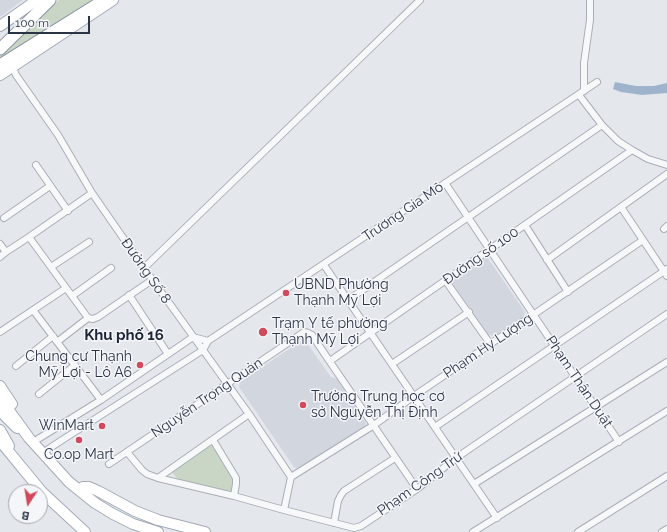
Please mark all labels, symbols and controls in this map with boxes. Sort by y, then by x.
scale bar [10,8,92,34]
text: 100 m [15,16,49,30]
street label: Trương Gia Mô [359,179,447,245]
street label: Đường số 100 [440,224,522,288]
street label: Đường Số 8 [117,235,175,307]
place label: UBND Phường Thạnh Mỹ Lợi [294,277,389,310]
marker: UBND Phường Thạnh Mỹ Lợi [281,288,291,298]
street label: Phạm Hy Lượng [440,310,536,382]
place label: Trạm Y tế phường Thạnh Mỹ Lợi [272,316,388,348]
district label: Khu phố 16 [84,326,164,344]
marker: Trạm Y tế phường Thạnh Mỹ Lợi [257,326,269,338]
street label: Phạm Thận Duật [542,333,616,431]
place label: Chung cư Thạnh Mỹ Lợi - Lô A6 [25,349,132,382]
street label: Nguyễn Trọng Quản [148,355,266,441]
marker: Chung cư Thạnh Mỹ Lợi - Lô A6 [135,360,145,370]
place label: Trường Trung học cơ sở Nguyễn Thị Định [311,389,445,422]
marker: Trường Trung học cơ sở Nguyễn Thị Định [298,400,308,410]
place label: WinMart [39,418,94,434]
marker: WinMart [97,421,107,431]
marker: Co.op Mart [74,435,84,445]
place label: Co.op Mart [44,447,114,463]
street label: Phạm Công Trứ [374,449,466,519]
north arrow [8,484,48,524]
text: B [21,508,31,522]

